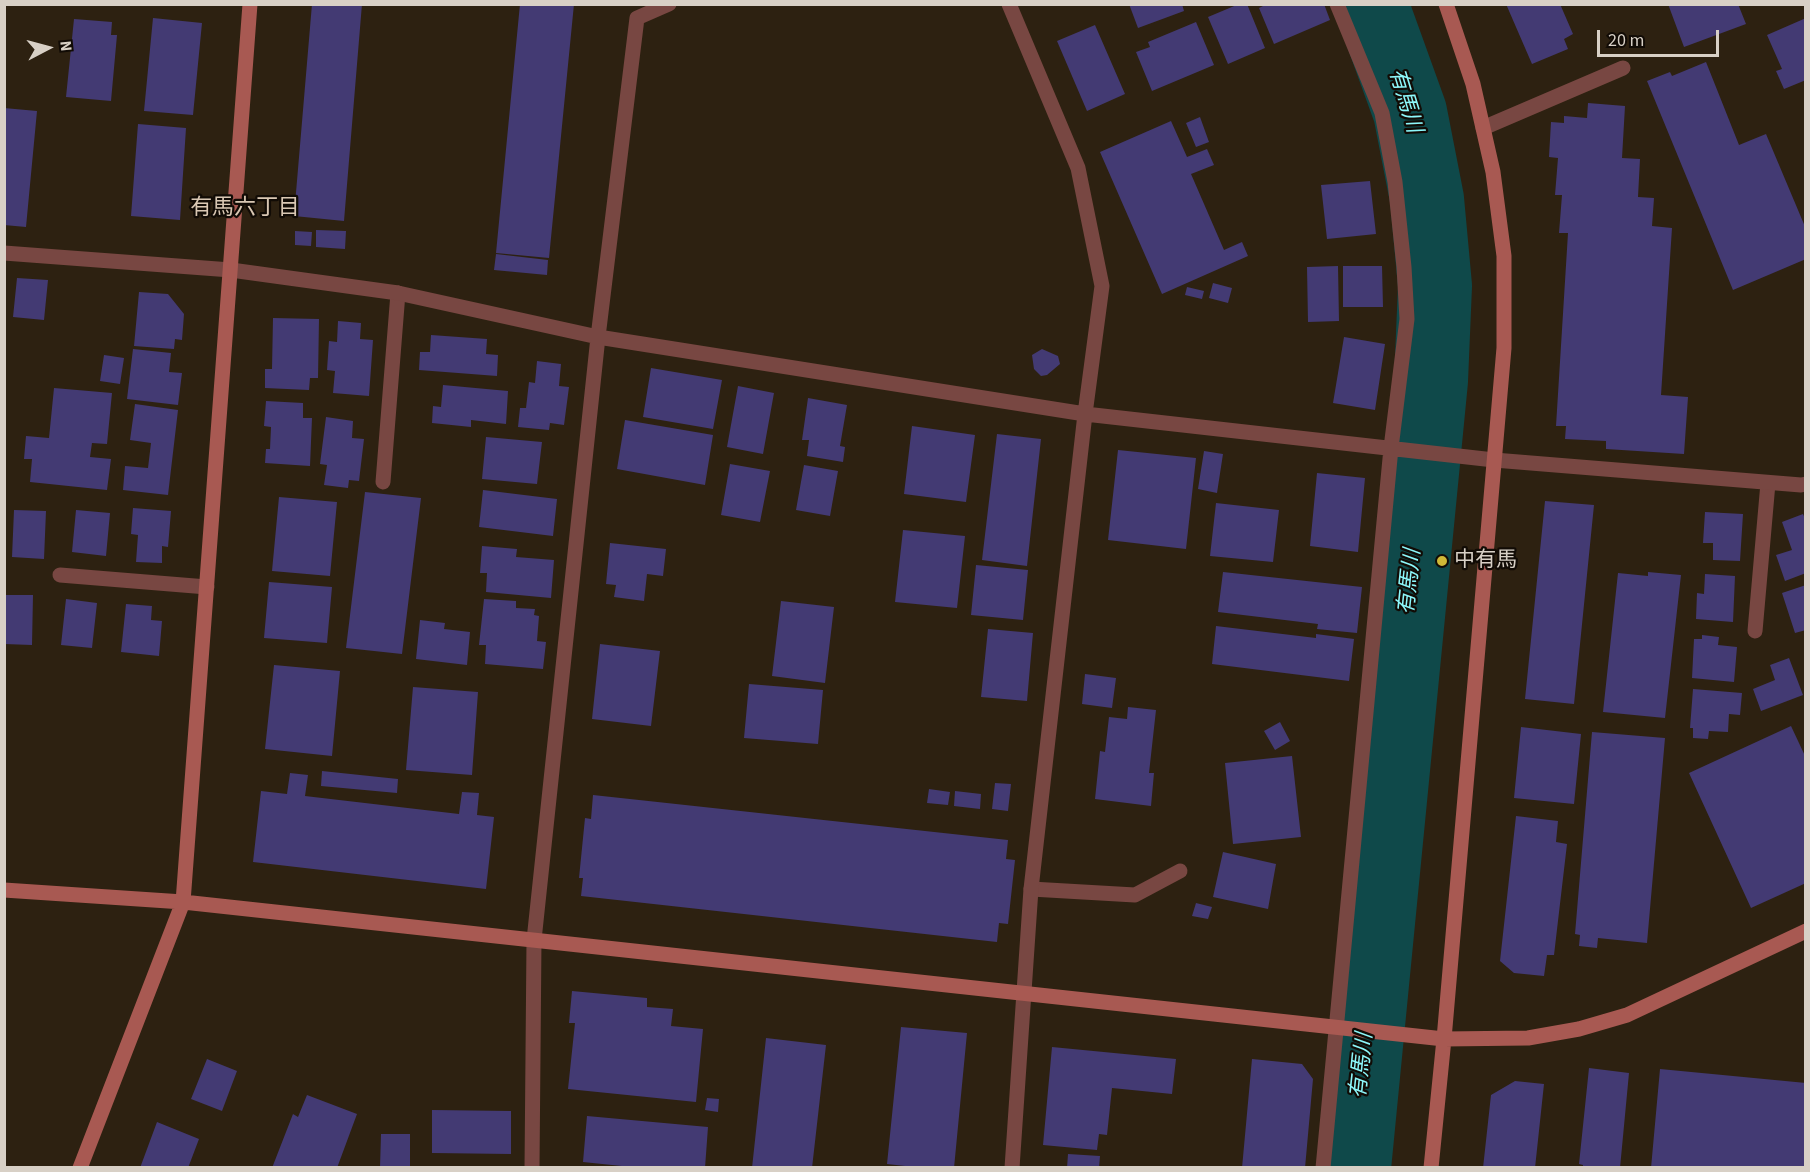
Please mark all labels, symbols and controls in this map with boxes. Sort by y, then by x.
north arrow [18,18,78,78]
scale bar [1600,18,1722,56]
text: 20 m [1608,28,1644,53]
text: N [54,40,77,53]
water label: 有馬川 [1382,66,1426,136]
district label: 有馬六丁目 [190,196,300,222]
water label: 有馬川 [1394,548,1428,616]
place label: 中有馬 [1454,548,1517,574]
marker: 中有馬 [1435,554,1449,568]
water label: 有馬川 [1346,1032,1380,1100]

